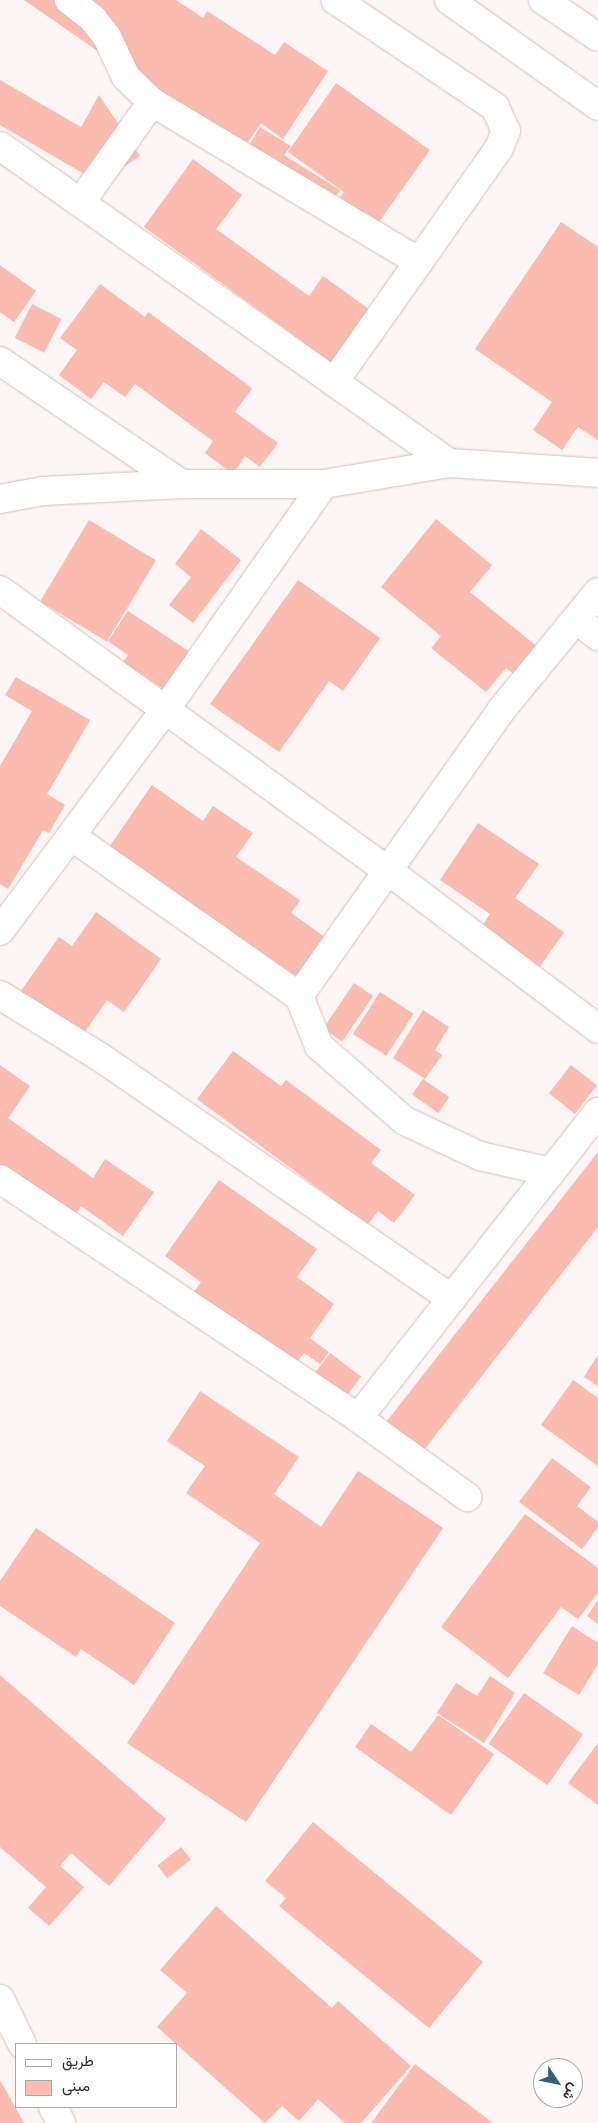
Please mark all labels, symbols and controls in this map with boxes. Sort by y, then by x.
legend [15,2043,178,2108]
text: طريق [62,2051,94,2074]
north arrow [533,2058,583,2108]
text: مبنى [62,2076,90,2099]
text: ش [556,2078,583,2104]

